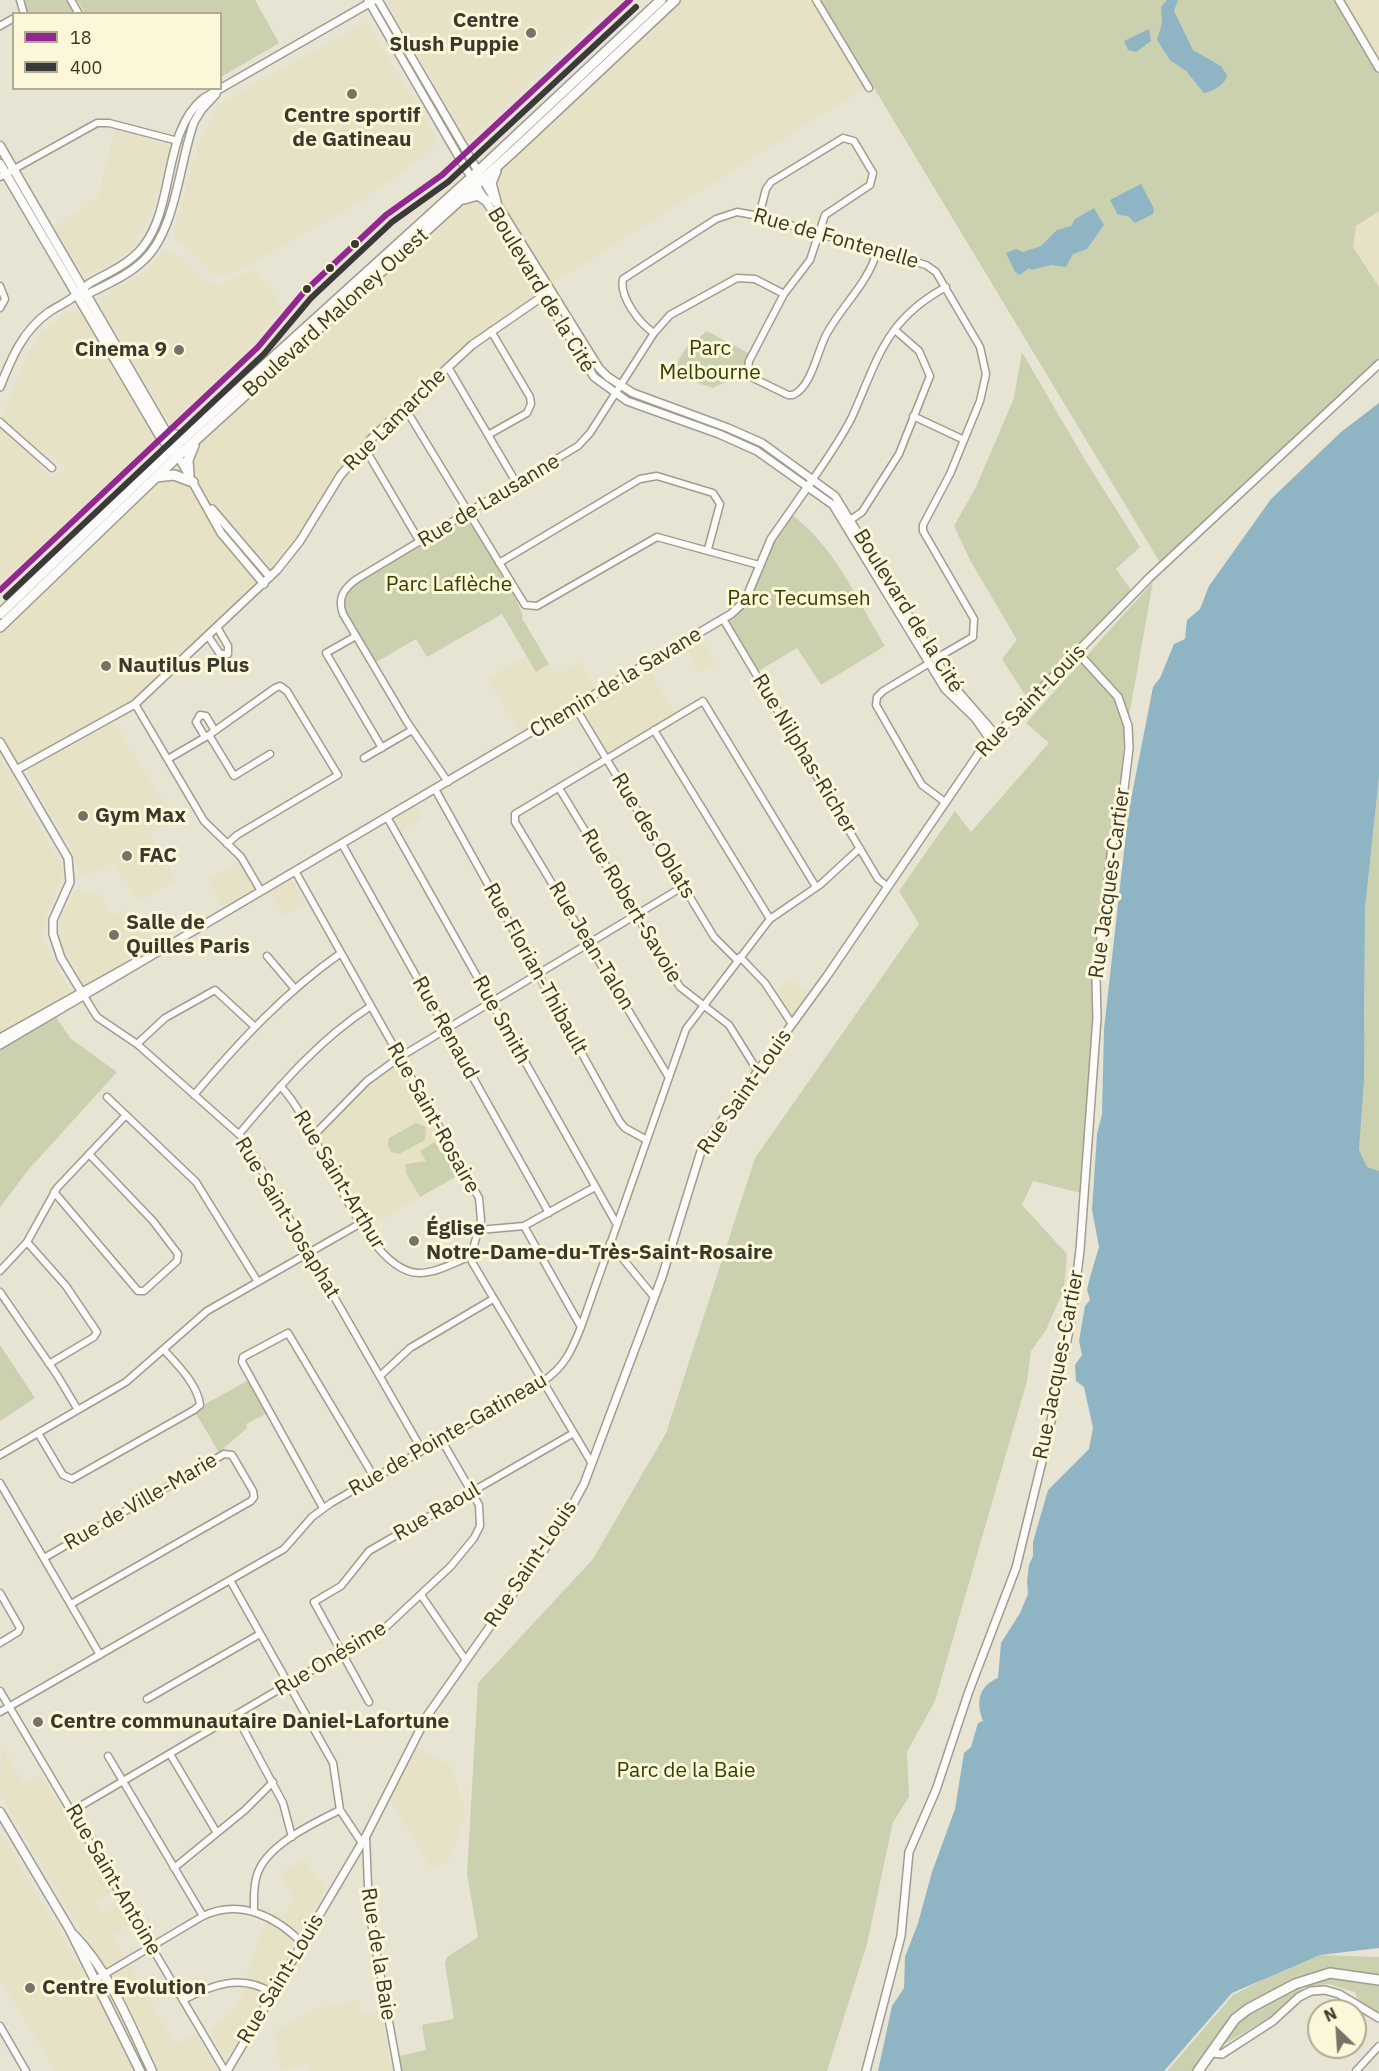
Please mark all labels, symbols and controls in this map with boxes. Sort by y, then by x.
place label: Centre Slush Puppie [389,8,519,58]
legend [12,12,222,90]
text: 18 [70,26,92,49]
marker: Centre Slush Puppie [524,26,538,40]
text: 400 [70,56,102,79]
marker: Centre sportif de Gatineau [345,87,359,101]
place label: Centre sportif de Gatineau [284,103,420,153]
street label: Boulevard de la Cité [482,203,600,377]
street label: Rue de Fontenelle [751,203,921,275]
street label: Boulevard Maloney Ouest [238,223,434,403]
unlabelled marker [349,238,361,250]
unlabelled marker [324,262,336,274]
unlabelled marker [301,283,313,295]
park label: Parc Melbourne [659,336,761,386]
place label: Cinema 9 [75,337,167,363]
marker: Cinema 9 [172,343,186,357]
street label: Rue Lamarche [338,363,452,477]
street label: Rue de Lausanne [414,449,564,553]
street label: Boulevard de la Cité [847,525,969,697]
park label: Parc Laflèche [386,572,512,598]
park label: Parc Tecumseh [727,586,871,612]
street label: Chemin de la Savane [526,622,706,744]
street label: Rue Saint-Louis [971,639,1091,763]
place label: Nautilus Plus [118,653,249,679]
marker: Nautilus Plus [99,659,113,673]
street label: Rue Nilphas-Richer [746,670,862,838]
street label: Rue des Oblats [606,769,700,903]
street label: Rue Jacques-Cartier [1084,786,1136,980]
place label: Gym Max [95,803,186,829]
marker: Gym Max [76,809,90,823]
street label: Rue Robert-Savoie [575,824,687,988]
place label: FAC [139,843,177,869]
marker: FAC [120,849,134,863]
street label: Rue Jean-Talon [543,877,639,1015]
street label: Rue Florian-Thibault [477,879,593,1059]
place label: Salle de Quilles Paris [126,910,250,960]
marker: Salle de Quilles Paris [107,928,121,942]
street label: Rue Renaud [406,972,484,1084]
street label: Rue Smith [466,972,536,1068]
street label: Rue Saint-Louis [692,1024,798,1160]
street label: Rue Saint-Rosaire [381,1038,485,1198]
street label: Rue Saint-Arthur [288,1106,390,1254]
street label: Rue Saint-Josaphat [229,1133,345,1303]
place label: Église Notre-Dame-du-Très-Saint-Rosaire [426,1216,773,1266]
marker: Église Notre-Dame-du-Très-Saint-Rosaire [407,1234,421,1248]
street label: Rue Jacques-Cartier [1028,1268,1090,1462]
street label: Rue de Pointe-Gatineau [344,1368,552,1502]
street label: Rue de Ville-Marie [60,1448,222,1556]
street label: Rue Raoul [389,1477,485,1547]
street label: Rue Saint-Louis [479,1496,583,1632]
street label: Rue Onésime [271,1616,391,1702]
place label: Centre communautaire Daniel-Lafortune [50,1709,449,1735]
marker: Centre communautaire Daniel-Lafortune [31,1715,45,1729]
park label: Parc de la Baie [616,1758,756,1784]
street label: Rue Saint-Antoine [59,1800,167,1960]
street label: Rue de la Baie [355,1886,401,2022]
street label: Rue Saint-Louis [232,1909,330,2049]
place label: Centre Evolution [42,1975,206,2001]
marker: Centre Evolution [23,1981,37,1995]
north arrow [1307,1999,1367,2059]
text: N [1321,2003,1340,2026]

